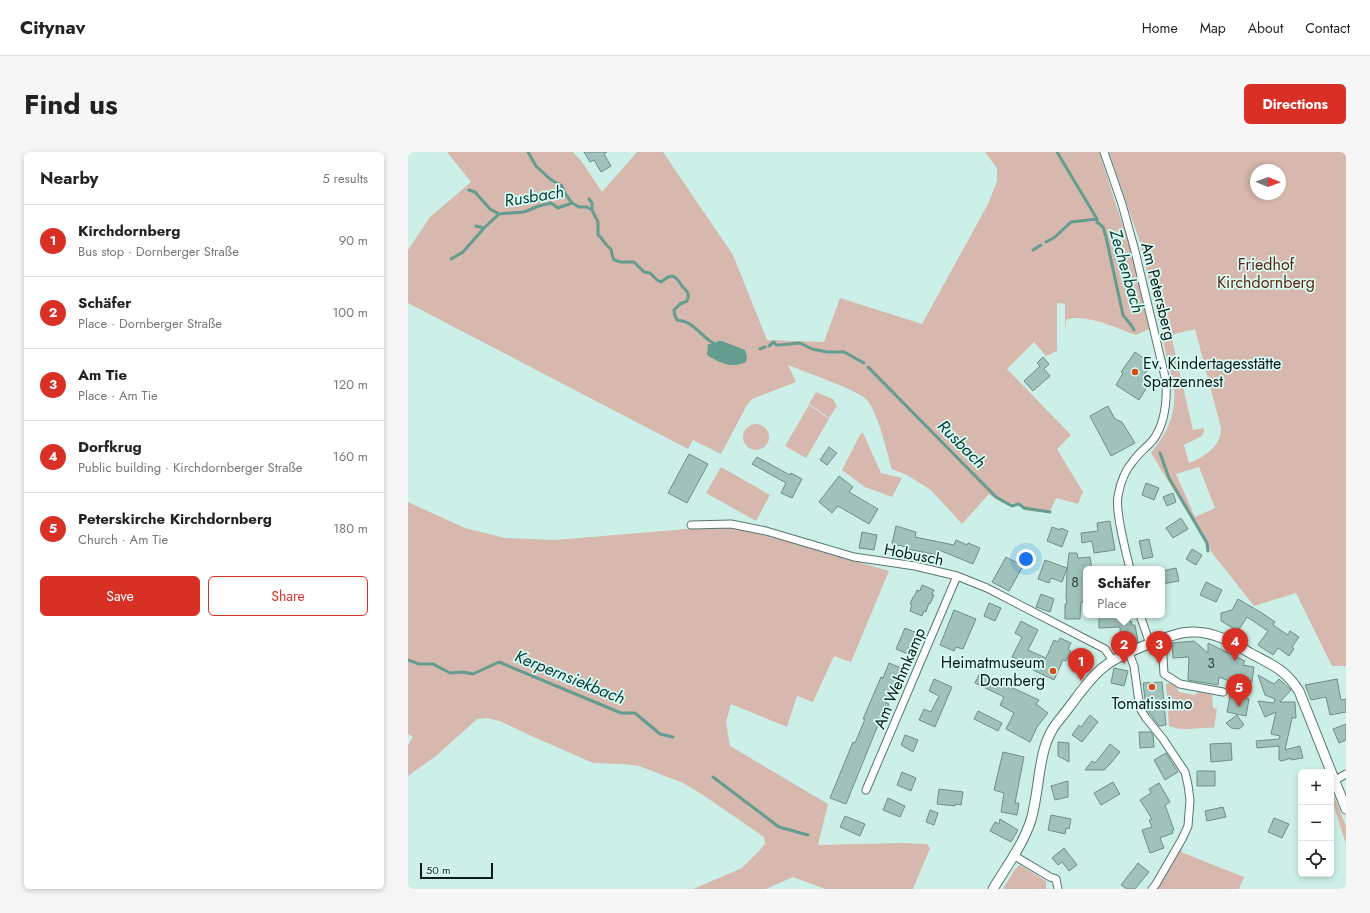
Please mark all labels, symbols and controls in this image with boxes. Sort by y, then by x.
text: Citynav [20,14,86,41]
text: Home [1142,18,1178,38]
text: Map [1200,18,1226,38]
text: About [1248,18,1283,38]
text: Contact [1305,18,1350,38]
text: Find us [24,84,118,125]
button: Directions [1244,84,1346,124]
north arrow [1250,164,1286,200]
text: Nearby [40,166,98,190]
text: 5 results [322,169,368,188]
water label: Rusbach [503,179,565,213]
text: Kirchdornberg [78,220,180,242]
water label: Zechenbach [1103,225,1150,316]
text: 1 [50,231,56,250]
text: 90 m [339,231,368,250]
street label: Am Petersberg [1135,240,1182,342]
text: Bus stop · Dornberger Straße [78,242,239,261]
park label: Friedhof Kirchdornberg [1217,253,1315,294]
text: Schäfer [78,292,131,314]
text: 2 [49,303,57,322]
text: 100 m [333,303,368,322]
text: Place · Dornberger Straße [78,314,222,333]
place label: Ev. Kindertagesstätte Spatzennest [1143,352,1281,393]
text: Am Tie [78,364,127,386]
marker: Ev. Kindertagesstätte Spatzennest [1130,367,1140,377]
text: 3 [49,375,57,394]
text: 120 m [333,375,368,394]
text: Place · Am Tie [78,386,158,405]
water label: Rusbach [932,414,992,474]
text: Dorfkrug [78,436,142,458]
text: 4 [48,447,58,466]
text: 160 m [333,447,368,466]
text: Public building · Kirchdornberger Straße [78,458,303,477]
text: Peterskirche Kirchdornberg [78,508,272,530]
text: 5 [49,519,57,538]
text: 180 m [333,519,368,538]
text: Church · Am Tie [78,530,168,549]
street label: Hobusch [882,537,946,572]
your location [1016,549,1036,569]
popup [1083,566,1165,618]
house number: 8 [1071,572,1079,592]
text: Schäfer [1097,572,1151,594]
button: Save [40,576,200,616]
button: Share [208,576,368,616]
text: Place [1097,594,1127,613]
street label: Am Wehmkamp [868,624,931,732]
pin: 4 [1222,628,1248,661]
pin: 2 [1111,631,1137,664]
pin: 3 [1146,631,1172,664]
water label: Kerpernsiekbach [511,644,629,710]
pin: 1 [1068,648,1094,681]
place label: Heimatmuseum Dornberg [941,651,1045,692]
house number: 3 [1207,653,1215,673]
marker: Heimatmuseum Dornberg [1048,666,1058,676]
pin: 5 [1226,674,1252,707]
marker: Tomatissimo [1147,682,1157,692]
place label: Tomatissimo [1111,692,1193,715]
map controls [1298,769,1334,877]
button: + [1298,769,1334,805]
button: − [1298,805,1334,841]
button: locate [1298,841,1334,877]
scale bar [420,861,493,880]
text: 50 m [426,862,451,878]

